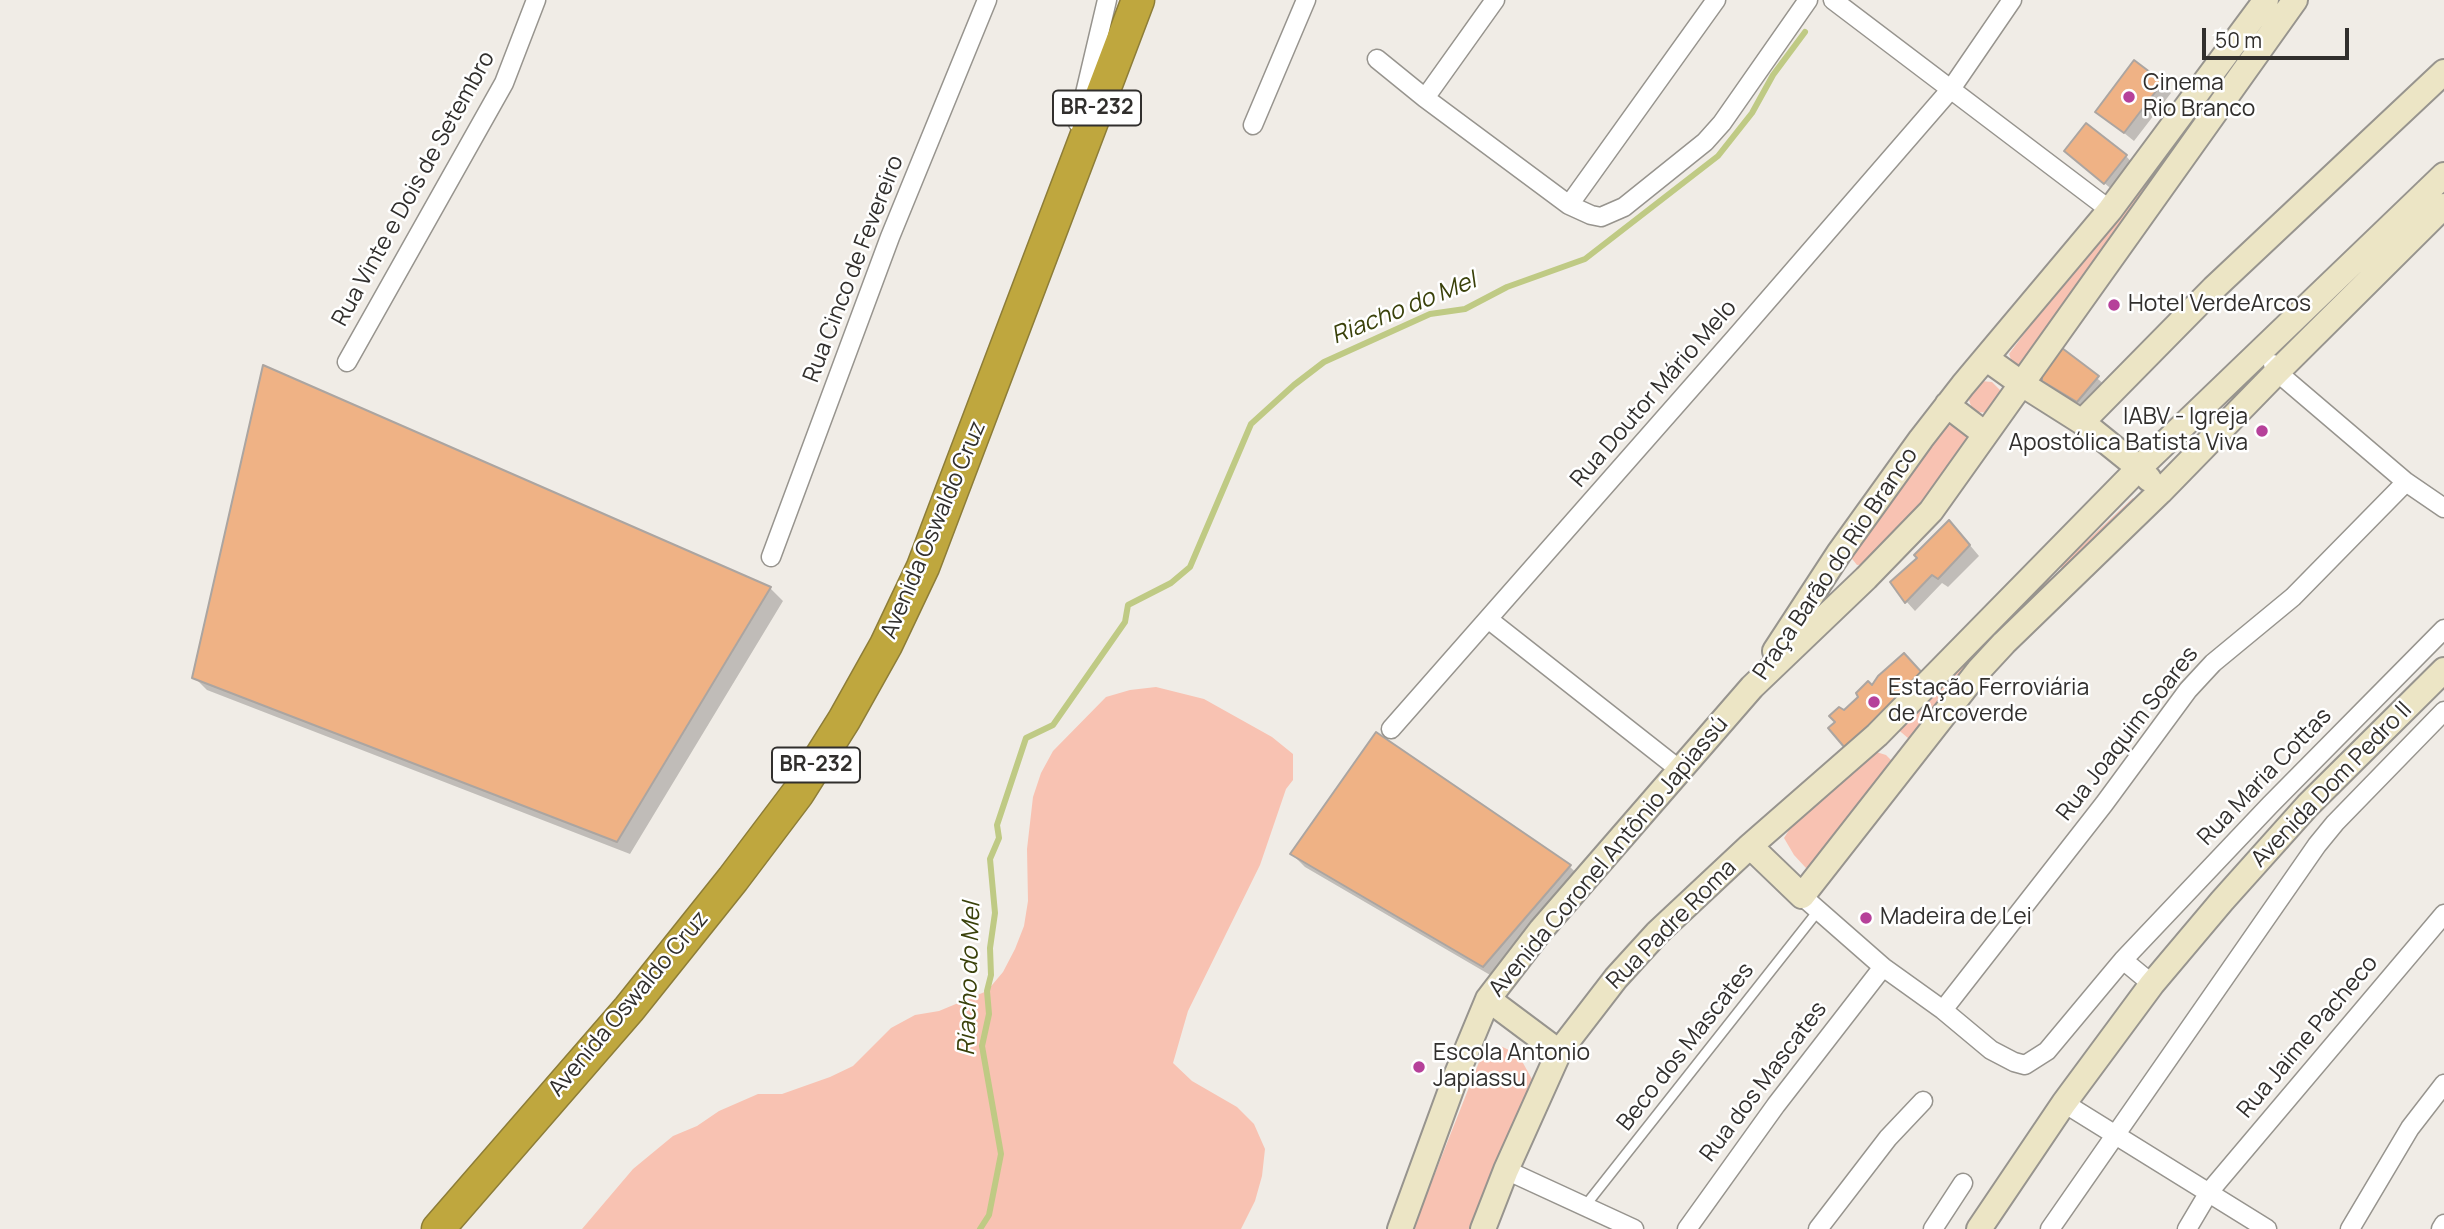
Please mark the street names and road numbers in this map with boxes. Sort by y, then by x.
street label: Rua Vinte e Dois de Setembro [327,47,501,331]
road number: BR-232 [1053,90,1141,126]
street label: Rua Cinco de Fevereiro [798,152,910,386]
street label: Rua Doutor Mário Melo [1565,295,1743,493]
street label: Avenida Oswaldo Cruz [876,417,992,643]
street label: Praça Barão do Rio Branco [1748,443,1924,685]
street label: Rua Joaquim Soares [2051,641,2205,827]
street label: Avenida Dom Pedro II [2246,697,2418,873]
street label: Rua Maria Cottas [2192,702,2338,852]
street label: Avenida Coronel Antônio Japiassú [1484,711,1734,1003]
road number: BR-232 [772,748,860,782]
street label: Rua Padre Roma [1602,855,1742,995]
street label: Avenida Oswaldo Cruz [543,906,715,1102]
street label: Rua Jaime Pacheco [2232,950,2384,1124]
street label: Beco dos Mascates [1612,957,1760,1137]
street label: Rua dos Mascates [1695,997,1833,1167]

